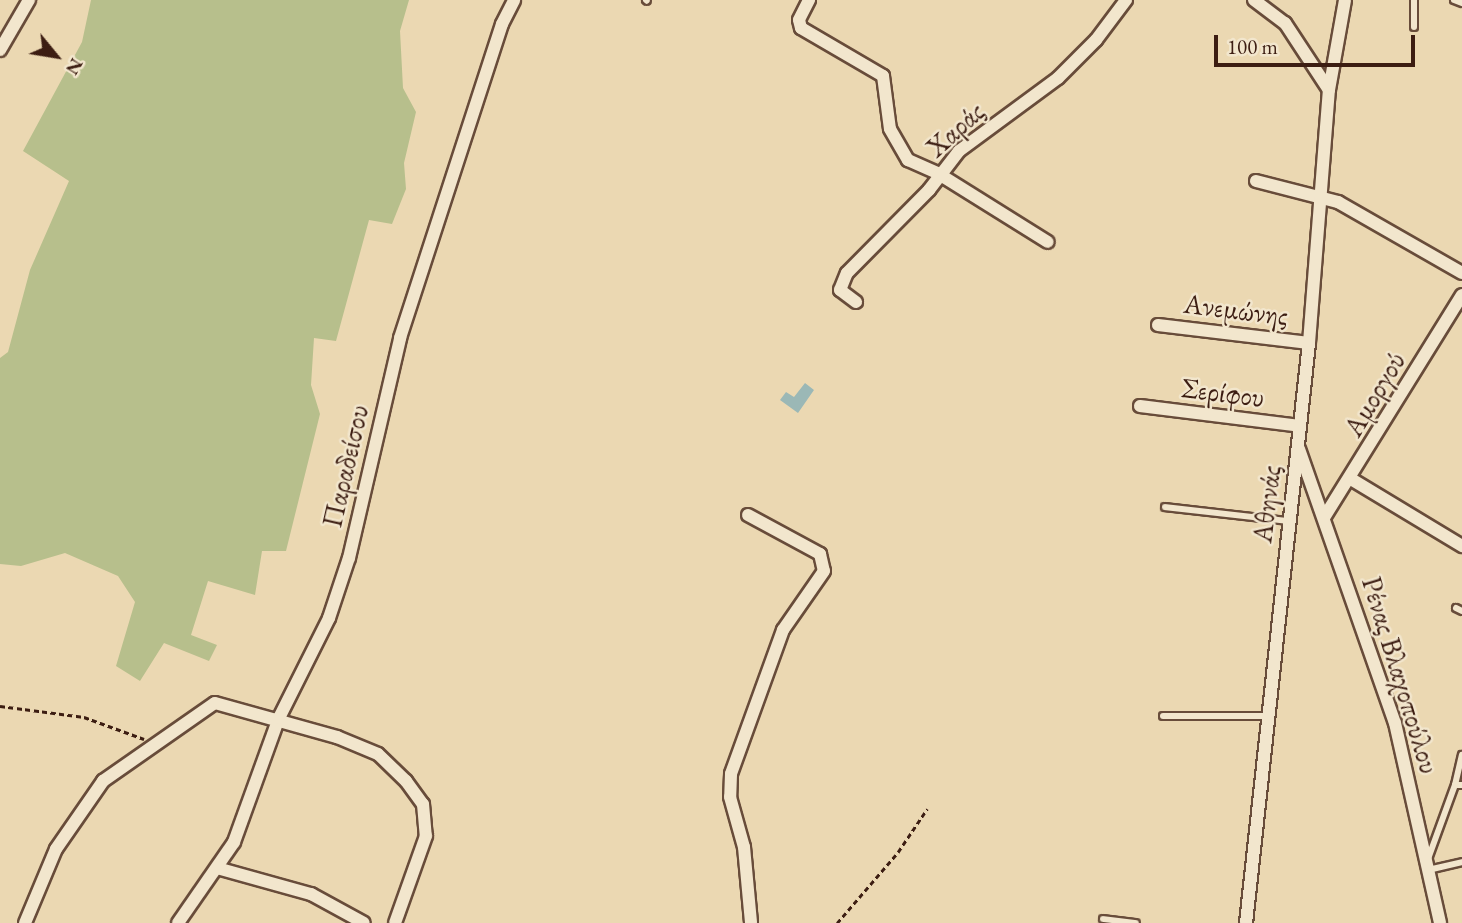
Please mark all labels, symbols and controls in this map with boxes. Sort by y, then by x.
north arrow [21,21,91,91]
scale bar [1217,21,1418,65]
text: 100 m [1227,33,1278,60]
text: N [60,54,89,80]
street label: Χαράς [919,94,991,164]
street label: Ανεμώνης [1182,286,1290,332]
street label: Αμοργού [1336,346,1412,442]
street label: Σερίφου [1180,370,1266,414]
street label: Παραδείσου [315,401,375,531]
street label: Αθηνάς [1245,463,1287,545]
street label: Ρένας Βλαχοπούλου [1355,572,1447,778]

